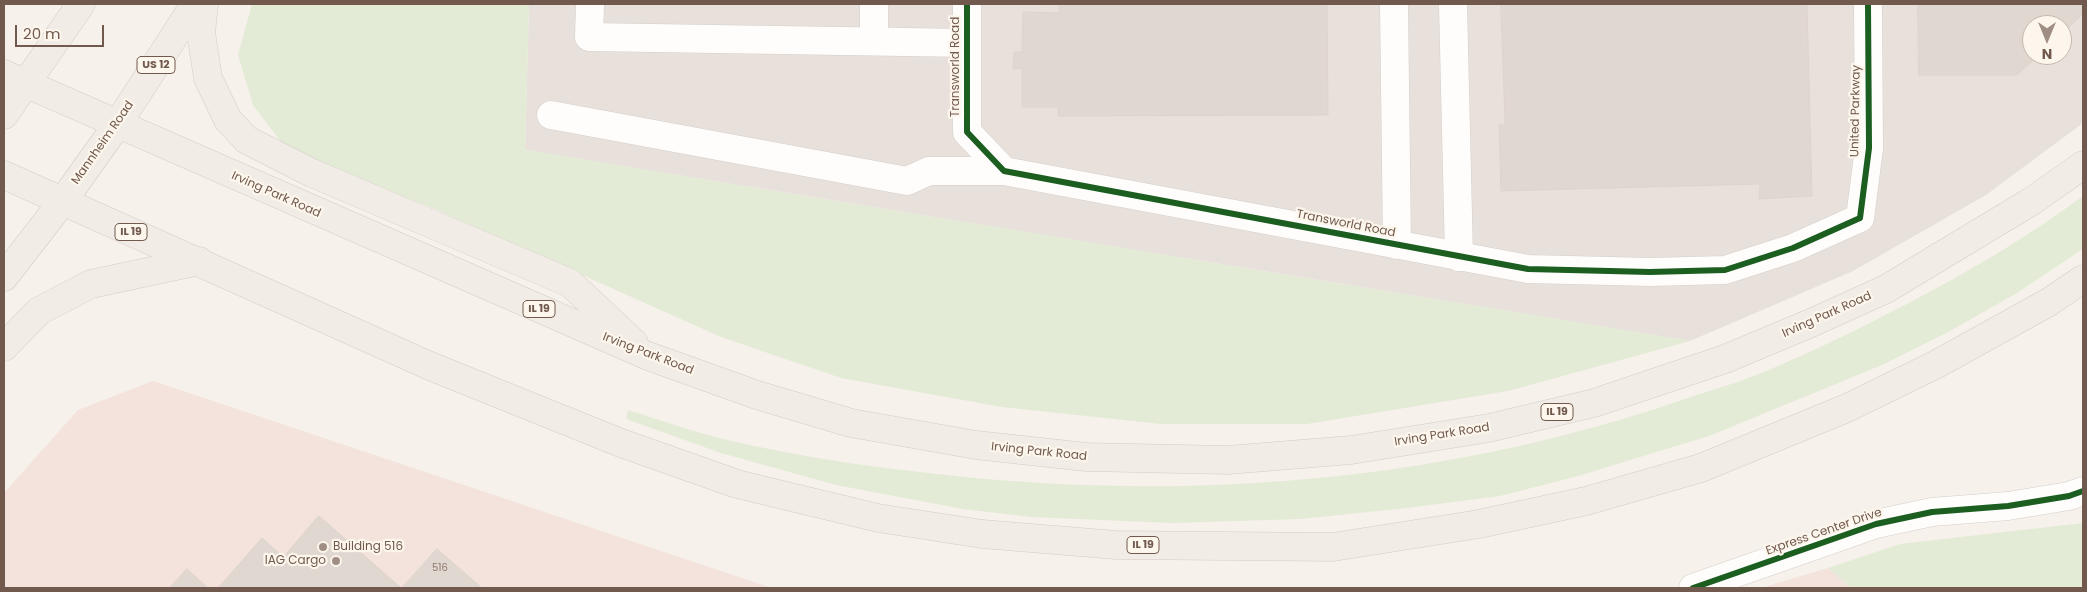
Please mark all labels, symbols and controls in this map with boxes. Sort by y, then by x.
scale bar [18,15,106,47]
north arrow [2022,15,2072,65]
street label: Transworld Road [949,17,963,117]
text: 20 m [23,23,61,44]
text: N [2042,44,2052,64]
road number: US 12 [137,56,175,74]
street label: United Parkway [1848,65,1864,157]
street label: Mannheim Road [69,98,137,188]
street label: Irving Park Road [229,169,323,221]
street label: Transworld Road [1295,207,1397,241]
road number: IL 19 [115,223,147,240]
street label: Irving Park Road [1780,289,1874,341]
road number: IL 19 [523,300,555,318]
street label: Irving Park Road [601,330,695,378]
road number: IL 19 [1541,404,1573,421]
street label: Irving Park Road [1393,420,1491,450]
street label: Irving Park Road [990,440,1088,464]
street label: Express Center Drive [1764,505,1884,559]
road number: IL 19 [1127,536,1159,554]
place label: Building 516 [333,540,403,554]
marker: Building 516 [317,541,329,553]
place label: IAG Cargo [265,554,326,568]
marker: IAG Cargo [330,555,342,567]
house number: 516 [432,562,448,574]

